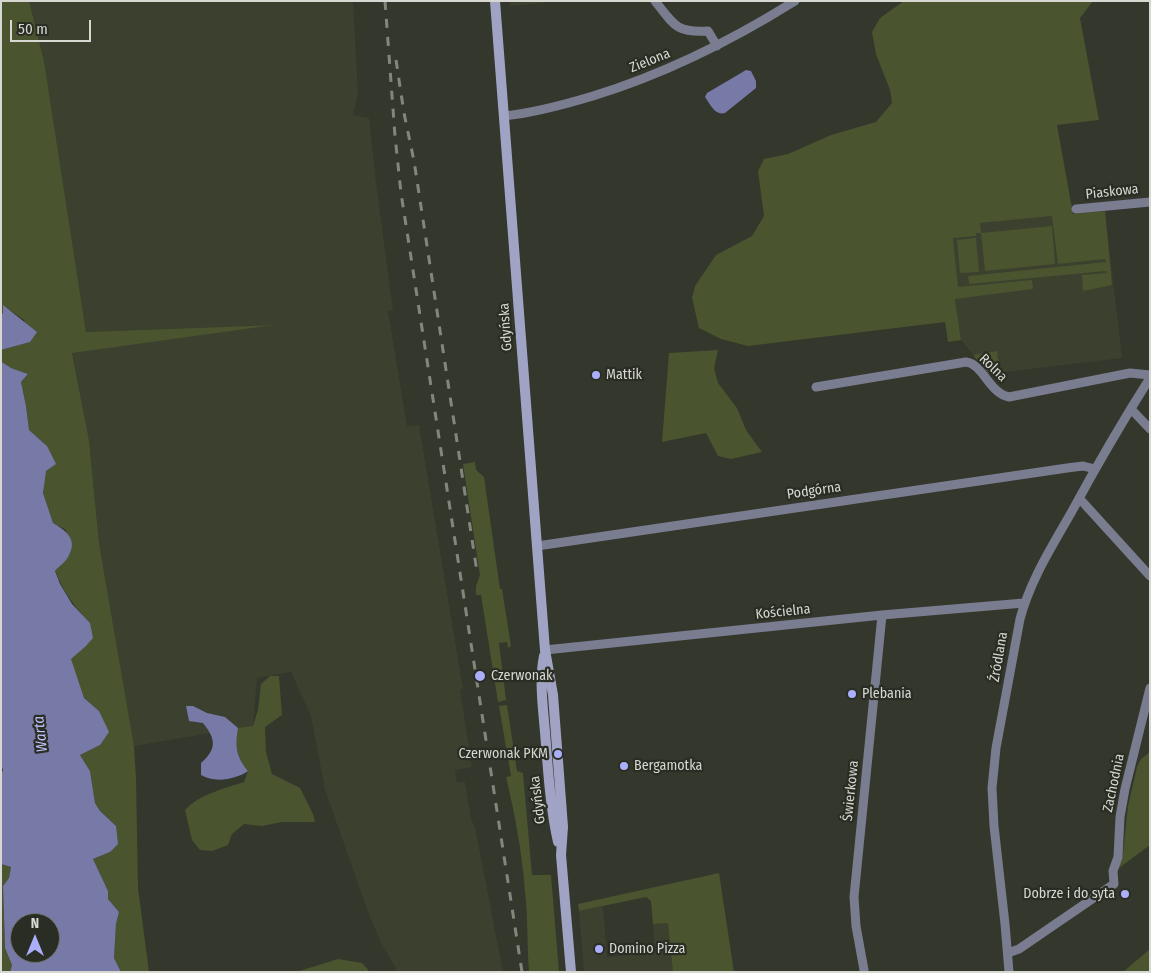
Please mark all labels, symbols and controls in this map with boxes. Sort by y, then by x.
scale bar [12,10,94,42]
text: 50 m [18,20,48,38]
street label: Zielona [627,45,673,77]
street label: Piaskowa [1085,181,1139,203]
street label: Gdyńska [496,302,516,352]
street label: Rolna [975,351,1011,385]
place label: Mattik [606,367,642,383]
marker: Mattik [590,369,602,381]
street label: Podgórna [786,479,842,503]
street label: Kościelna [755,601,811,623]
street label: Źródlana [986,631,1012,683]
place label: Czerwonak [491,668,553,684]
marker: Czerwonak [473,669,487,683]
place label: Plebania [862,686,912,702]
marker: Plebania [846,688,858,700]
water label: Warta [30,715,52,753]
place label: Czerwonak PKM [458,746,548,762]
marker: Czerwonak PKM [552,748,564,760]
street label: Zachodnia [1100,752,1128,814]
place label: Bergamotka [634,758,702,774]
marker: Bergamotka [618,760,630,772]
street label: Świerkowa [839,760,863,822]
street label: Gdyńska [527,775,549,825]
place label: Dobrze i do syta [1023,886,1115,902]
marker: Dobrze i do syta [1119,888,1131,900]
north arrow [10,913,60,963]
text: N [31,915,39,932]
place label: Domino Pizza [609,941,685,957]
marker: Domino Pizza [593,943,605,955]

